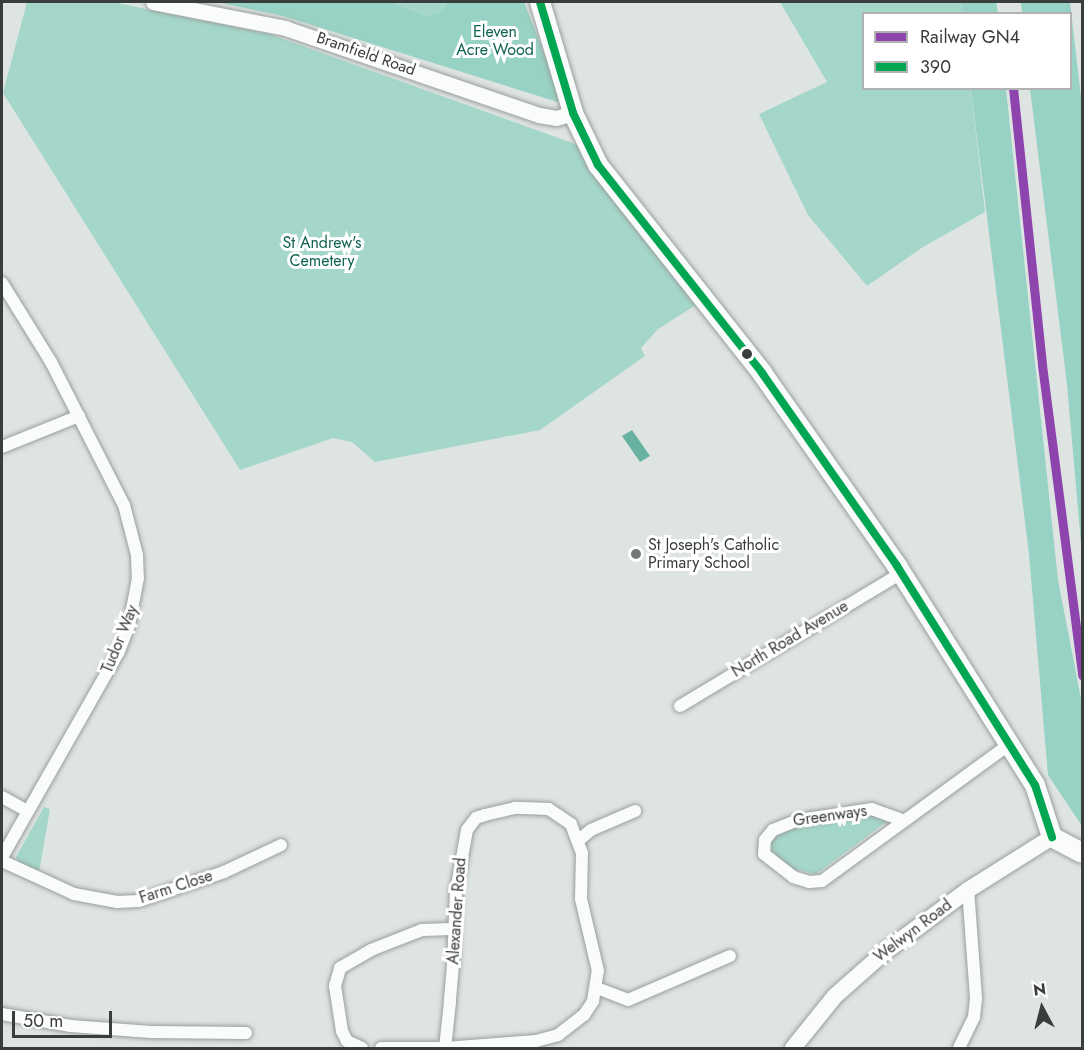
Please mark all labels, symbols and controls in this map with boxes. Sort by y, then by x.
legend [862,12,1072,90]
park label: Eleven Acre Wood [456,22,534,60]
text: Railway GN4 [920,24,1020,50]
street label: Bramfield Road [314,28,418,80]
text: 390 [920,54,951,80]
park label: St Andrew's Cemetery [282,233,362,271]
unlabelled marker [741,348,753,360]
place label: St Joseph's Catholic Primary School [648,535,779,573]
marker: St Joseph's Catholic Primary School [629,547,643,561]
street label: North Road Avenue [728,597,852,681]
street label: Tudor Way [98,602,142,676]
street label: Greenways [792,801,868,831]
street label: Alexander Road [444,857,470,965]
street label: Farm Close [137,866,215,908]
street label: Welwyn Road [870,895,956,967]
text: N [1032,977,1047,1002]
north arrow [1012,978,1072,1038]
scale bar [15,999,116,1037]
text: 50 m [23,1008,63,1034]

